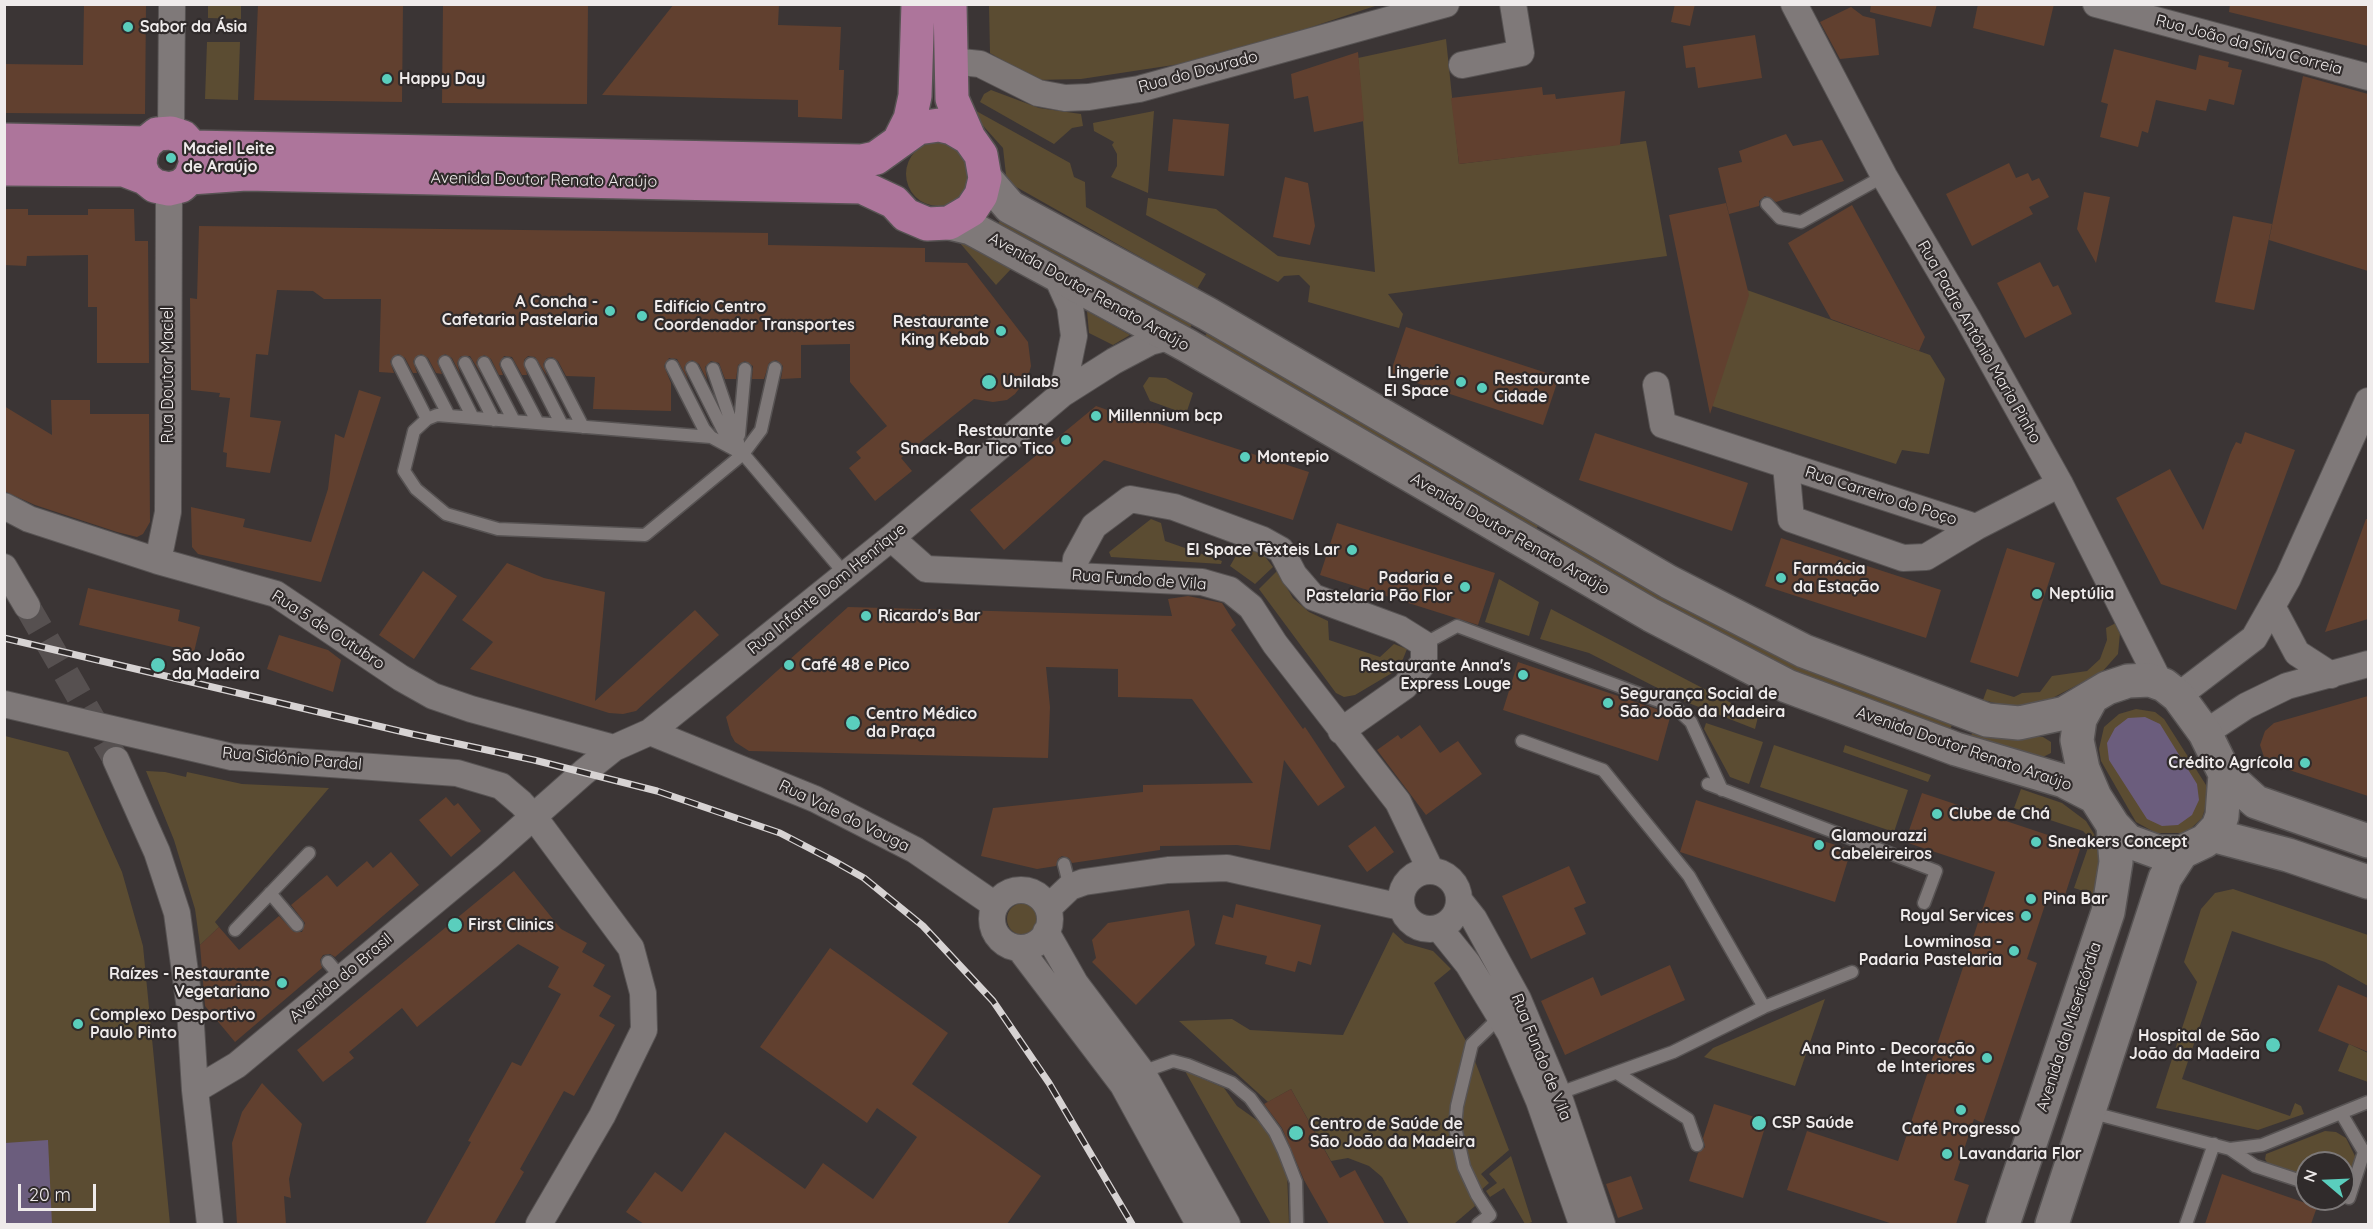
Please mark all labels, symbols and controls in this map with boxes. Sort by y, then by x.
street label: Rua João da Silva Correia [2154,11,2344,79]
place label: Sabor da Ásia [140,17,247,37]
marker: Sabor da Ásia [121,20,135,34]
street label: Rua do Dourado [1136,47,1260,97]
place label: Happy Day [399,69,485,89]
marker: Happy Day [380,72,394,86]
place label: Maciel Leite de Araújo [183,139,275,177]
marker: Maciel Leite de Araújo [164,151,178,165]
street label: Avenida Doutor Renato Araújo [431,168,657,192]
street label: Avenida Doutor Renato Araújo [985,229,1193,355]
street label: Rua Padre António Maria Pinho [1913,237,2045,447]
place label: A Concha - Cafetaria Pastelaria [442,292,598,330]
place label: Edifício Centro Coordenador Transportes [654,297,855,335]
marker: A Concha - Cafetaria Pastelaria [603,304,617,318]
street label: Rua Doutor Maciel [158,306,178,444]
marker: Edifício Centro Coordenador Transportes [635,309,649,323]
place label: Restaurante King Kebab [893,312,989,350]
marker: Restaurante King Kebab [994,324,1008,338]
place label: Lingerie El Space [1384,363,1449,401]
place label: Restaurante Cidade [1494,369,1590,407]
place label: Unilabs [1002,372,1059,392]
marker: Unilabs [980,373,998,391]
marker: Lingerie El Space [1454,375,1468,389]
marker: Restaurante Cidade [1475,381,1489,395]
place label: Millennium bcp [1108,406,1223,426]
marker: Millennium bcp [1089,409,1103,423]
place label: Restaurante Snack-Bar Tico Tico [900,421,1054,459]
marker: Restaurante Snack-Bar Tico Tico [1059,433,1073,447]
place label: Montepio [1257,447,1329,467]
marker: Montepio [1238,450,1252,464]
street label: Rua Carreiro do Poço [1802,462,1960,530]
street label: Avenida Doutor Renato Araújo [1407,469,1613,599]
street label: Rua Infante Dom Henrique [744,519,910,659]
place label: El Space Têxteis Lar [1186,540,1340,560]
marker: El Space Têxteis Lar [1345,543,1359,557]
place label: Farmácia da Estação [1793,559,1879,597]
street label: Rua Fundo de Vila [1071,566,1207,594]
place label: Padaria e Pastelaria Pão Flor [1306,568,1453,606]
marker: Farmácia da Estação [1774,571,1788,585]
marker: Padaria e Pastelaria Pão Flor [1458,580,1472,594]
place label: Neptúlia [2049,584,2114,604]
street label: Rua 5 de Outubro [268,586,388,674]
marker: Neptúlia [2030,587,2044,601]
place label: Ricardo's Bar [878,606,981,626]
marker: Ricardo's Bar [859,609,873,623]
place label: São João da Madeira [172,646,260,684]
place label: Café 48 e Pico [801,655,910,675]
marker: São João da Madeira [149,656,167,674]
place label: Restaurante Anna's Express Louge [1360,656,1511,694]
marker: Café 48 e Pico [782,658,796,672]
marker: Restaurante Anna's Express Louge [1516,668,1530,682]
place label: Segurança Social de São João da Madeira [1620,684,1785,722]
marker: Segurança Social de São João da Madeira [1601,696,1615,710]
street label: Avenida Doutor Renato Araújo [1854,703,2074,795]
place label: Centro Médico da Praça [866,704,977,742]
marker: Centro Médico da Praça [844,714,862,732]
street label: Rua Sidónio Pardal [221,743,363,775]
place label: Crédito Agrícola [2168,753,2293,773]
marker: Crédito Agrícola [2298,756,2312,770]
street label: Rua Vale do Vouga [776,776,912,856]
place label: Clube de Chá [1949,804,2050,824]
marker: Clube de Chá [1930,807,1944,821]
place label: Glamourazzi Cabeleireiros [1831,826,1932,864]
place label: Sneakers Concept [2048,832,2188,852]
marker: Sneakers Concept [2029,835,2043,849]
marker: Glamourazzi Cabeleireiros [1812,838,1826,852]
place label: Pina Bar [2043,889,2108,909]
marker: Pina Bar [2024,892,2038,906]
place label: Royal Services [1900,906,2014,926]
marker: Royal Services [2019,909,2033,923]
place label: First Clinics [468,915,554,935]
marker: First Clinics [446,916,464,934]
street label: Avenida do Brasil [286,929,396,1027]
place label: Lowminosa - Padaria Pastelaria [1859,932,2002,970]
street label: Avenida da Misericórdia [2033,940,2105,1114]
marker: Lowminosa - Padaria Pastelaria [2007,944,2021,958]
place label: Raízes - Restaurante Vegetariano [109,964,270,1002]
marker: Raízes - Restaurante Vegetariano [275,976,289,990]
street label: Rua Fundo de Vila [1507,991,1575,1123]
place label: Complexo Desportivo Paulo Pinto [90,1005,256,1043]
marker: Complexo Desportivo Paulo Pinto [71,1017,85,1031]
place label: Hospital de São João da Madeira [2129,1026,2260,1064]
marker: Hospital de São João da Madeira [2264,1036,2282,1054]
place label: Ana Pinto - Decoração de Interiores [1802,1039,1975,1077]
marker: Ana Pinto - Decoração de Interiores [1980,1051,1994,1065]
marker: Café Progresso [1954,1103,1968,1117]
place label: CSP Saúde [1772,1113,1854,1133]
place label: Centro de Saúde de São João da Madeira [1310,1114,1475,1152]
marker: CSP Saúde [1750,1114,1768,1132]
place label: Café Progresso [1902,1119,2020,1139]
marker: Centro de Saúde de São João da Madeira [1287,1124,1305,1142]
place label: Lavandaria Flor [1959,1144,2082,1164]
marker: Lavandaria Flor [1940,1147,1954,1161]
north arrow [2295,1151,2355,1211]
text: N [2298,1167,2321,1185]
scale bar [21,1172,99,1210]
text: 20 m [29,1183,71,1206]

